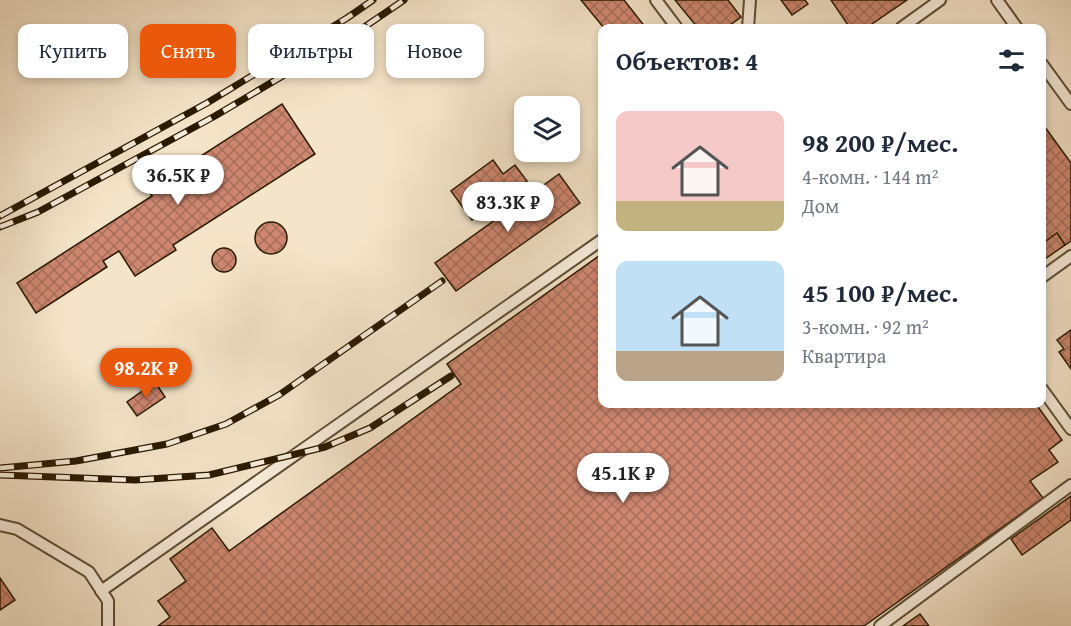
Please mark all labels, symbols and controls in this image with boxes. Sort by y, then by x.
chip: Купить [18,24,128,78]
chip: Снять [140,24,236,78]
chip: Фильтры [248,24,374,78]
chip: Новое [386,24,484,78]
text: Объектов: 4 [616,41,759,80]
icon: filters [995,44,1028,77]
map controls [514,96,580,162]
button: layers [514,96,580,162]
text: 98 200 ₽/мес. [802,123,958,162]
icon: home [664,135,736,207]
pin: 36.5K ₽ [123,155,233,206]
text: 36.5K ₽ [146,160,210,189]
text: 4-комн. · 144 m² [802,162,938,191]
pin: 83.3K ₽ [453,182,563,233]
text: 83.3K ₽ [476,187,540,216]
text: Дом [802,191,839,220]
text: 45 100 ₽/мес. [802,273,958,312]
icon: home [664,285,736,357]
text: 3-комн. · 92 m² [802,312,929,341]
text: Квартира [802,341,886,370]
pin: 98.2K ₽ [91,348,201,399]
text: 98.2K ₽ [114,353,178,382]
pin: 45.1K ₽ [568,453,678,504]
text: 45.1K ₽ [591,458,655,487]

